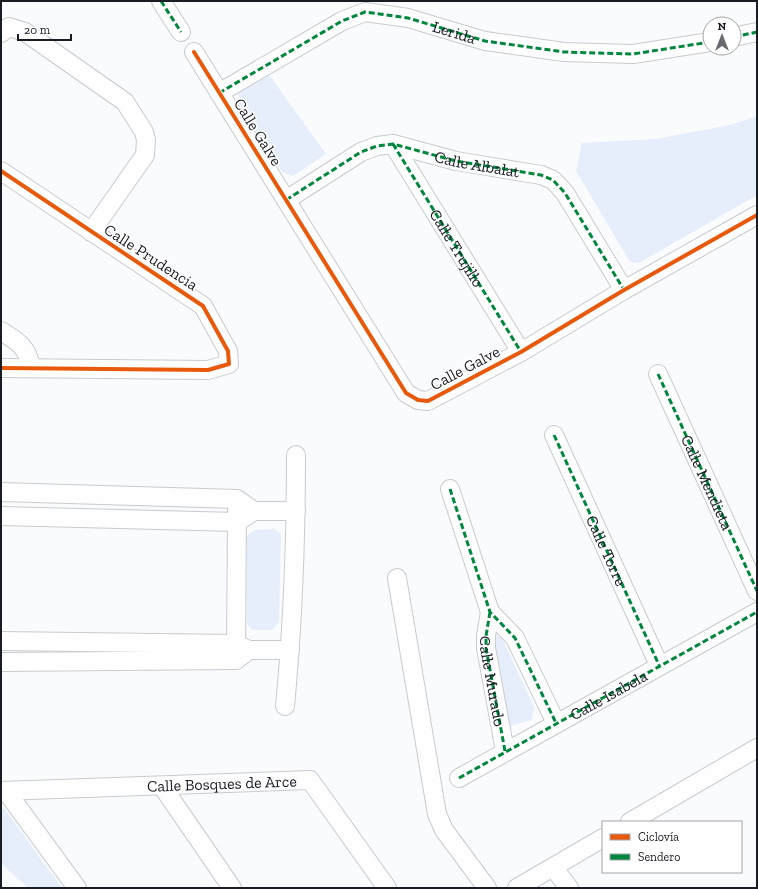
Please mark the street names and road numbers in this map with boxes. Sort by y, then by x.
street label: Lerida [431,16,478,47]
street label: Calle Galve [230,95,286,169]
street label: Calle Albalat [433,146,521,181]
street label: Calle Trujillo [426,205,488,290]
street label: Calle Prudencia [101,220,202,294]
street label: Calle Galve [427,342,503,394]
street label: Calle Mendieta [677,432,737,533]
street label: Calle Torre [582,512,631,589]
street label: Calle Murado [476,636,510,728]
street label: Calle Isabela [566,666,651,724]
street label: Calle Bosques de Arce [147,771,297,795]

